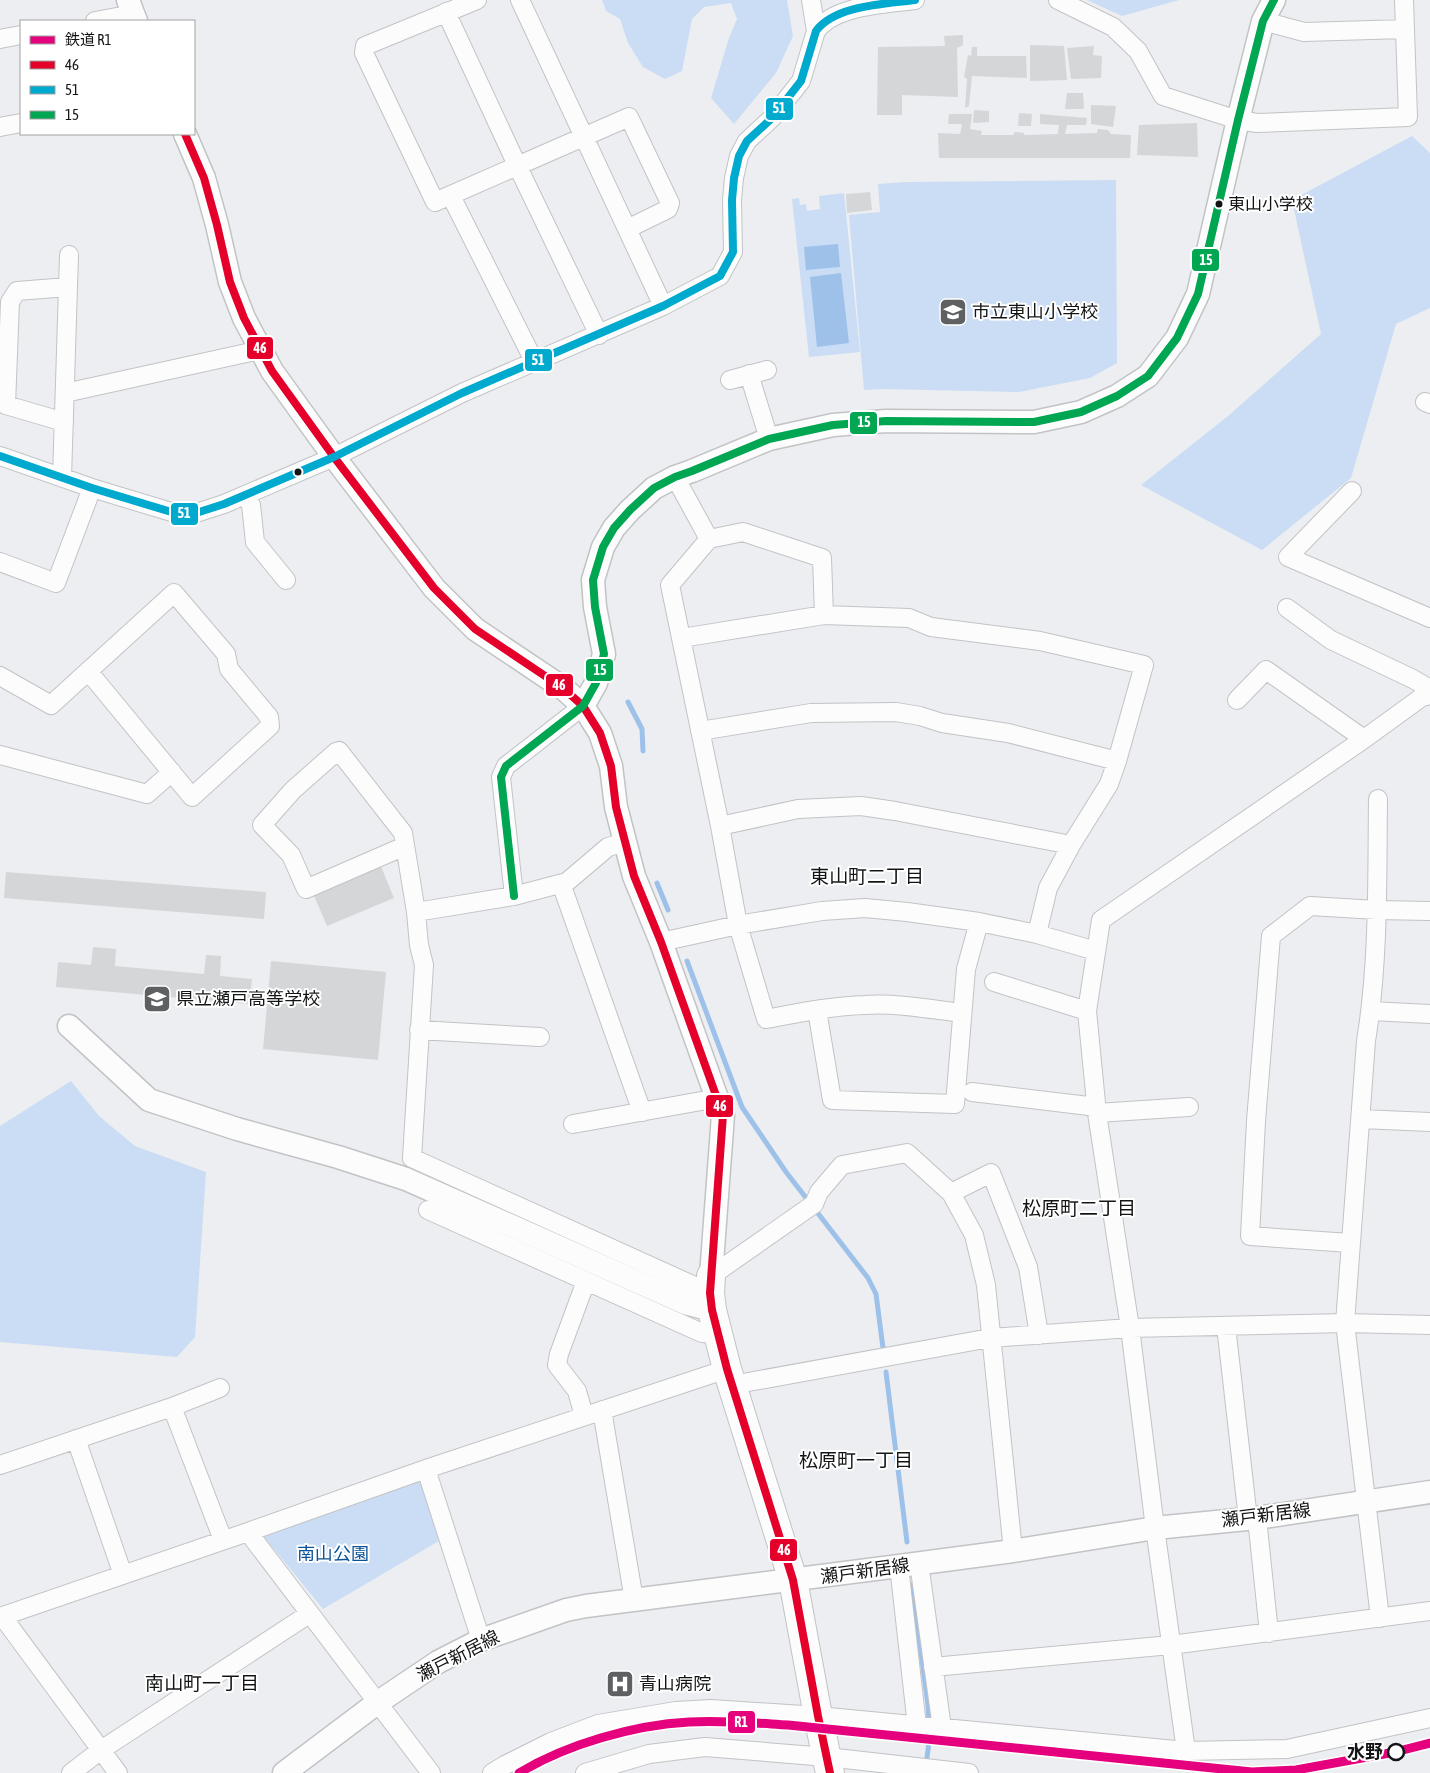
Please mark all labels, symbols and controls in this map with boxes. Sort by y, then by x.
legend [20,20,195,135]
text: 鉄道 R1 [65,31,112,48]
text: 46 [65,56,79,73]
text: 51 [65,81,79,98]
line badge: 51 [765,97,794,121]
text: 51 [772,100,786,116]
text: 15 [65,106,79,123]
place label: 東山小学校 [1228,194,1313,214]
marker: 東山小学校 [1214,199,1224,209]
line badge: 15 [1191,248,1220,272]
text: 15 [1199,252,1213,268]
school or university icon: 市立東山小学校 [938,297,968,327]
place label: 市立東山小学校 [972,301,1098,322]
line badge: 46 [246,336,274,360]
text: 46 [252,340,267,356]
line badge: 51 [524,348,553,372]
text: 51 [531,352,545,368]
line badge: 15 [849,411,878,435]
text: 15 [857,414,871,430]
unlabelled marker [293,467,303,477]
line badge: 51 [170,502,199,526]
text: 51 [177,505,191,521]
line badge: 15 [585,658,614,682]
text: 15 [593,662,607,678]
line badge: 46 [545,673,574,697]
text: 46 [551,677,566,693]
district label: 東山町二丁目 [810,865,924,887]
school or university icon: 県立瀬戸高等学校 [142,984,172,1014]
place label: 県立瀬戸高等学校 [176,988,320,1009]
line badge: 46 [705,1094,734,1118]
text: 46 [712,1098,727,1114]
district label: 松原町二丁目 [1022,1197,1136,1219]
district label: 松原町一丁目 [799,1449,913,1471]
street label: 瀬戸新居線 [1220,1499,1312,1530]
line badge: 46 [769,1538,798,1562]
text: 46 [776,1542,791,1558]
park label: 南山公園 [297,1543,369,1564]
street label: 瀬戸新居線 [819,1554,911,1587]
street label: 瀬戸新居線 [413,1626,503,1685]
hospital icon: 青山病院 [605,1669,635,1699]
district label: 南山町一丁目 [145,1672,259,1694]
place label: 青山病院 [639,1673,711,1694]
line badge: R1 [727,1710,756,1734]
text: R1 [734,1714,748,1730]
place label: 水野 [1347,1741,1383,1762]
marker: 水野 [1387,1743,1405,1761]

